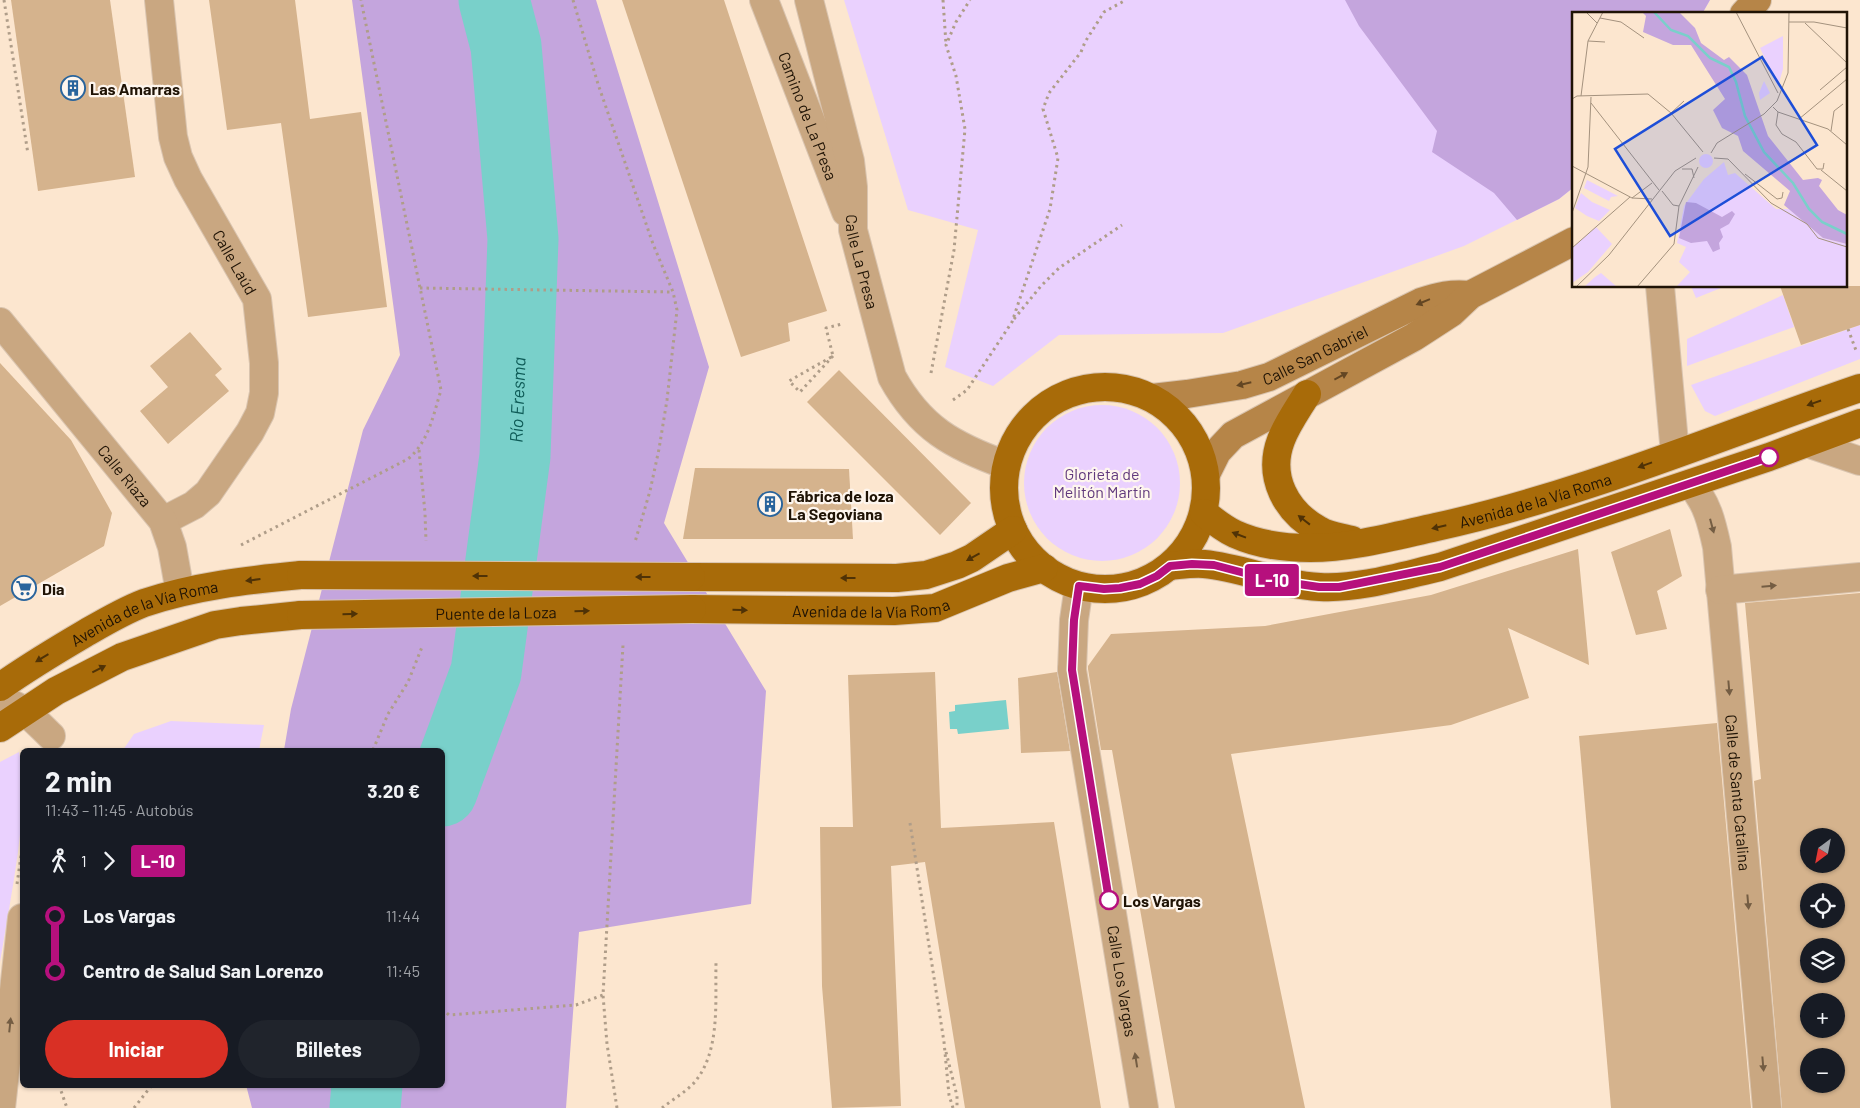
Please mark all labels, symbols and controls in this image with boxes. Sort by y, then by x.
inset map [1572,12,1848,288]
street label: Camino de La Presa [775,49,842,183]
building icon: Las Amarras [60,75,86,101]
place label: Las Amarras [90,79,180,98]
street label: Calle La Presa [844,214,883,311]
street label: Calle Laúd [210,226,262,298]
one-way arrow [1416,298,1430,306]
street label: Calle San Gabriel [1260,321,1370,388]
water label: Río Eresma [504,357,530,443]
one-way arrow [1334,372,1348,380]
one-way arrow [1236,380,1251,388]
one-way arrow [1806,400,1821,408]
street label: Calle Riaza [95,440,156,510]
unlabelled marker [1759,447,1779,467]
one-way arrow [1637,461,1652,469]
park label: Glorieta de Melitón Martín [1053,464,1151,501]
street label: Avenida de la Vía Roma [1457,468,1613,531]
place label: Fábrica de loza La Segoviana [788,486,894,523]
building icon: Fábrica de loza La Segoviana [757,491,783,517]
one-way arrow [1298,514,1311,525]
one-way arrow [1709,519,1717,534]
one-way arrow [1431,523,1447,531]
one-way arrow [1232,530,1246,538]
one-way arrow [965,553,980,561]
line badge: L-10 [1237,564,1307,596]
text: L-10 [1255,569,1289,591]
one-way arrow [472,572,488,580]
one-way arrow [634,573,650,581]
one-way arrow [840,574,856,582]
supermarket icon: Dia [11,575,37,601]
street label: Avenida de la Vía Roma [67,576,219,649]
one-way arrow [244,576,260,584]
place label: Dia [42,579,64,598]
one-way arrow [1761,582,1777,590]
street label: Avenida de la Vía Roma [792,594,952,621]
street label: Puente de la Loza [435,602,557,622]
one-way arrow [733,606,749,614]
one-way arrow [575,607,591,615]
one-way arrow [342,610,358,618]
one-way arrow [36,654,49,663]
one-way arrow [92,665,106,673]
one-way arrow [1725,680,1733,696]
street label: Calle de Santa Catalina [1722,713,1755,872]
text: 2 min [45,764,112,798]
text: 3.20 € [367,779,420,802]
text: 11:43 – 11:45 · Autobús [45,800,193,819]
north arrow [1800,828,1845,872]
map controls [1800,828,1845,1093]
icon: walk [45,847,73,875]
icon: forward [95,847,123,875]
text: L-10 [141,850,175,872]
text: 1 [81,851,87,870]
button: locate [1800,883,1845,928]
marker: Los Vargas [1099,890,1119,910]
place label: Los Vargas [1123,891,1201,910]
one-way arrow [1745,894,1753,910]
text: Los Vargas [83,904,175,927]
text: 11:44 [386,906,420,925]
street label: Calle Los Vargas [1105,924,1142,1038]
button: layers [1800,938,1845,983]
text: Centro de Salud San Lorenzo [83,959,324,982]
text: 11:45 [386,961,420,980]
button: + [1800,993,1845,1038]
one-way arrow [6,1016,14,1032]
button: Iniciar [45,1020,228,1078]
button: Billetes [238,1020,420,1078]
button: − [1800,1048,1845,1093]
one-way arrow [1132,1052,1140,1068]
one-way arrow [1759,1056,1767,1072]

